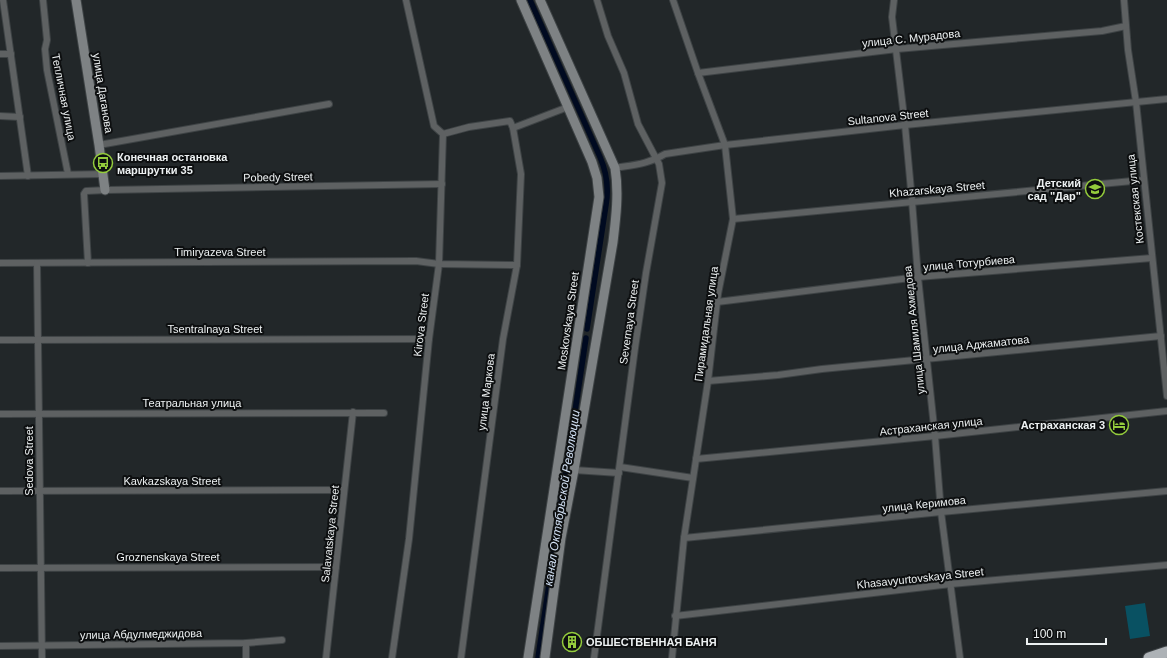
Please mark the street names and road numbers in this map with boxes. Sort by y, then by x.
street label: улица С. Мурадова [861,27,962,49]
street label: улица Даганова [91,52,115,135]
street label: Тепличная улица [50,53,78,142]
street label: Sultanova Street [847,107,929,127]
street label: Костекская улица [1124,153,1146,244]
street label: Pobedy Street [243,170,313,184]
street label: Khazarskaya Street [889,179,985,199]
street label: Timiryazeva Street [174,246,266,258]
street label: улица Тотурбиева [923,253,1016,273]
street label: улица Шамиля Ахмедова [901,264,927,395]
street label: Пирамидальная улица [692,265,720,382]
street label: Moskovskaya Street [555,271,581,371]
street label: Severnaya Street [617,279,641,365]
street label: Kirova Street [411,293,431,357]
street label: Tsentralnaya Street [168,323,262,335]
street label: улица Аджаматова [932,333,1031,355]
street label: улица Маркова [475,352,497,431]
street label: Театральная улица [143,397,242,409]
street label: Астраханская улица [879,415,984,437]
street label: Sedova Street [23,426,35,496]
street label: Kavkazskaya Street [123,475,221,487]
street label: Salavatskaya Street [319,485,341,583]
street label: улица Керимова [882,494,967,514]
street label: Groznenskaya Street [116,551,220,563]
street label: Khasavyurtovskaya Street [856,565,984,591]
street label: улица Абдулмеджидова [80,627,203,641]

